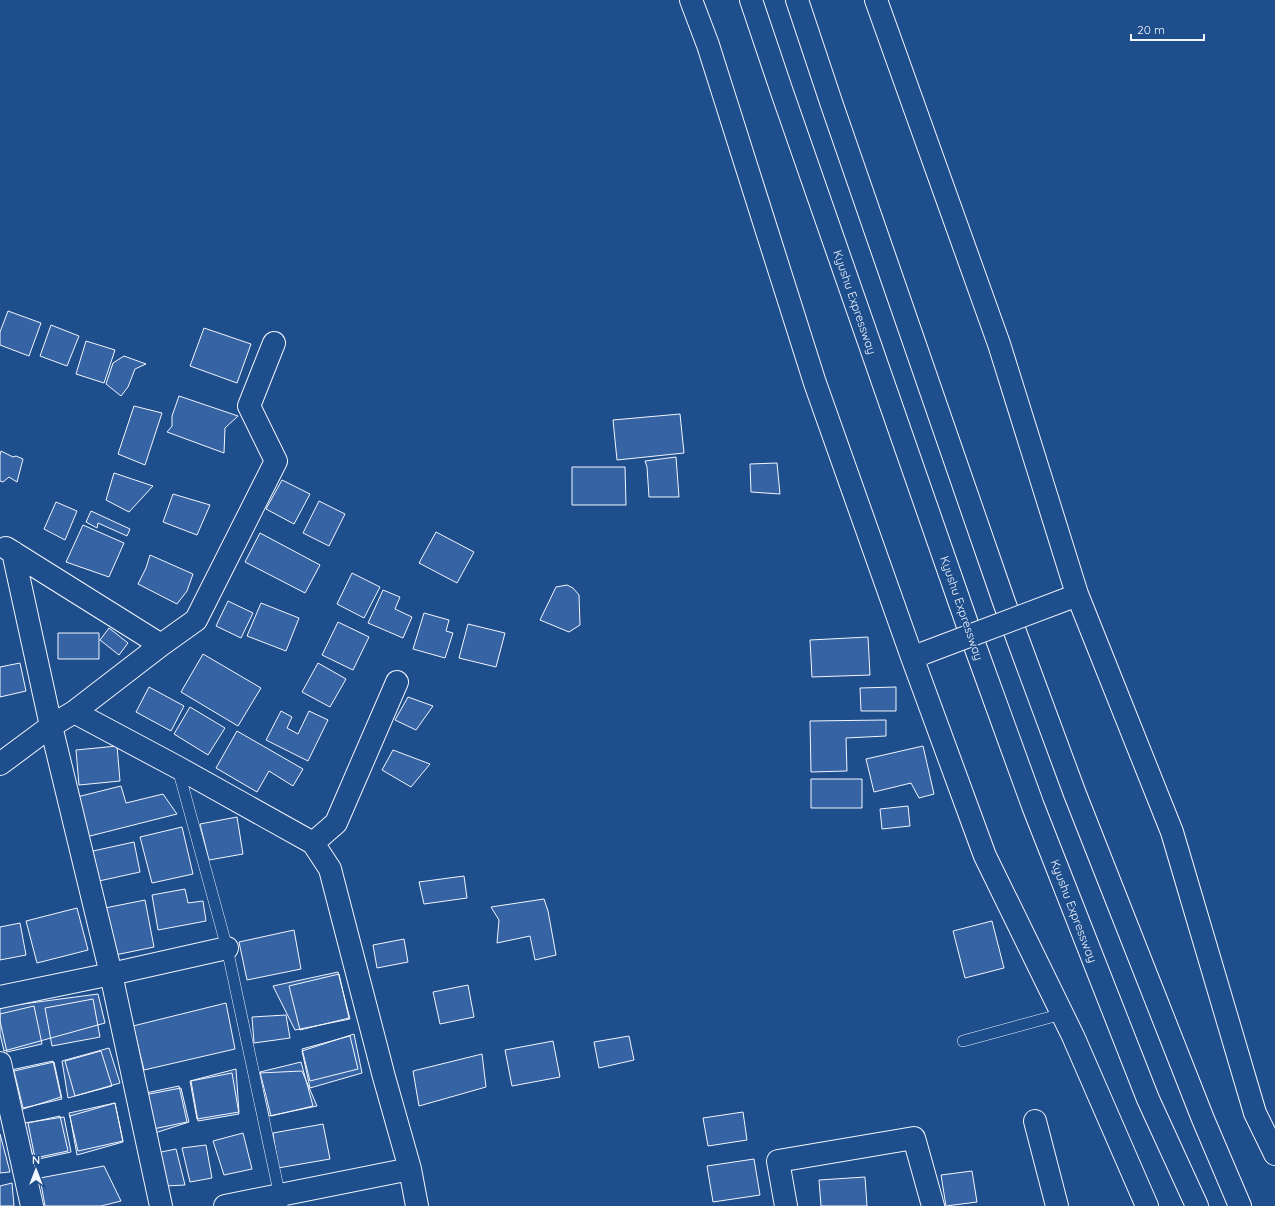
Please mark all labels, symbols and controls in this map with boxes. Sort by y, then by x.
scale bar [1131,16,1204,42]
text: 20 m [1137,22,1165,37]
street label: Kyushu Expressway [830,248,880,356]
street label: Kyushu Expressway [937,554,987,662]
street label: Kyushu Expressway [1047,857,1101,965]
north arrow [16,1150,56,1190]
text: N [32,1153,40,1167]

